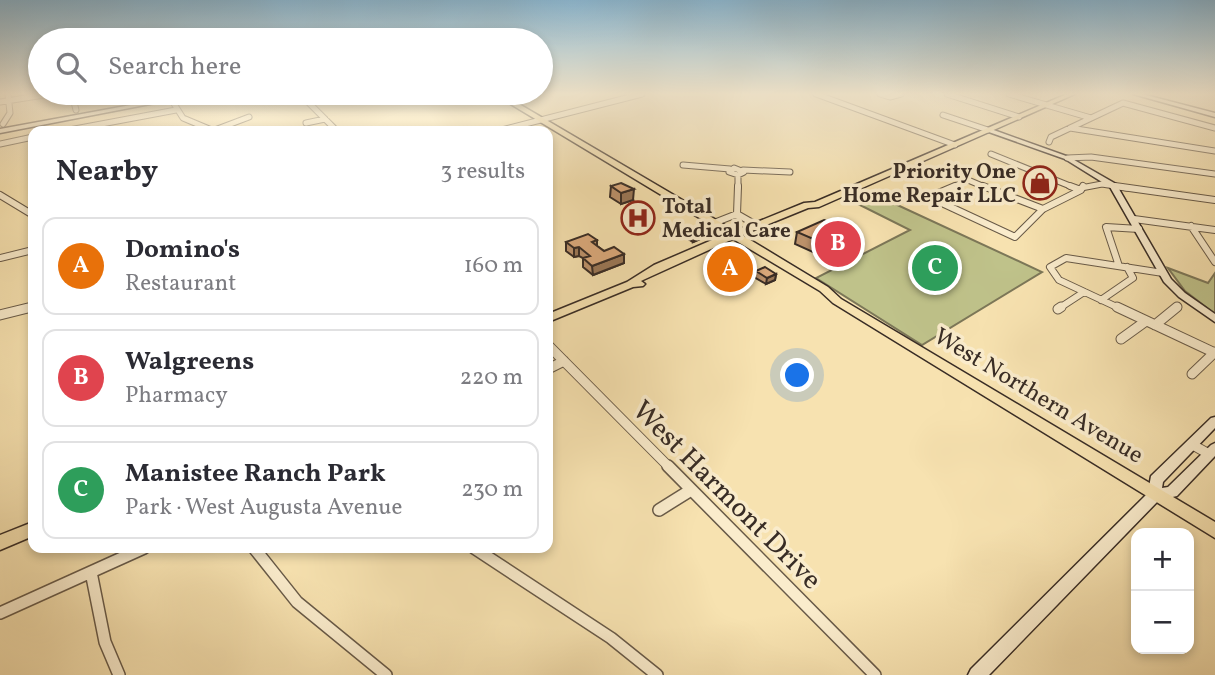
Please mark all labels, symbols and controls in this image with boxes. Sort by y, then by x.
search box [28,28,553,105]
icon: search [52,48,90,86]
text: Search here [108,49,241,85]
text: Nearby [56,151,158,193]
text: 3 results [440,156,525,188]
place label: Priority One Home Repair LLC [843,158,1016,211]
shop icon: Priority One Home Repair LLC [1021,164,1059,202]
place label: Total Medical Care [662,193,791,246]
hospital icon: Total Medical Care [619,199,657,237]
pin: B [815,218,861,270]
text: Domino's [125,232,240,268]
pin: C [912,242,958,294]
pin: A [707,243,753,295]
text: A [73,250,89,282]
text: 160 m [464,250,523,282]
text: Restaurant [125,268,236,300]
street label: West Northern Avenue [927,320,1149,473]
text: Walgreens [125,344,254,380]
your location [780,358,814,392]
text: B [73,362,89,394]
text: 220 m [460,362,523,394]
text: Pharmacy [125,380,228,412]
street label: West Harmont Drive [623,392,830,599]
text: Manistee Ranch Park [125,456,386,492]
text: C [74,474,88,506]
text: 230 m [461,474,523,506]
text: Park · West Augusta Avenue [125,492,402,524]
map controls [1131,528,1194,654]
button: + [1131,528,1194,591]
button: − [1131,591,1194,654]

